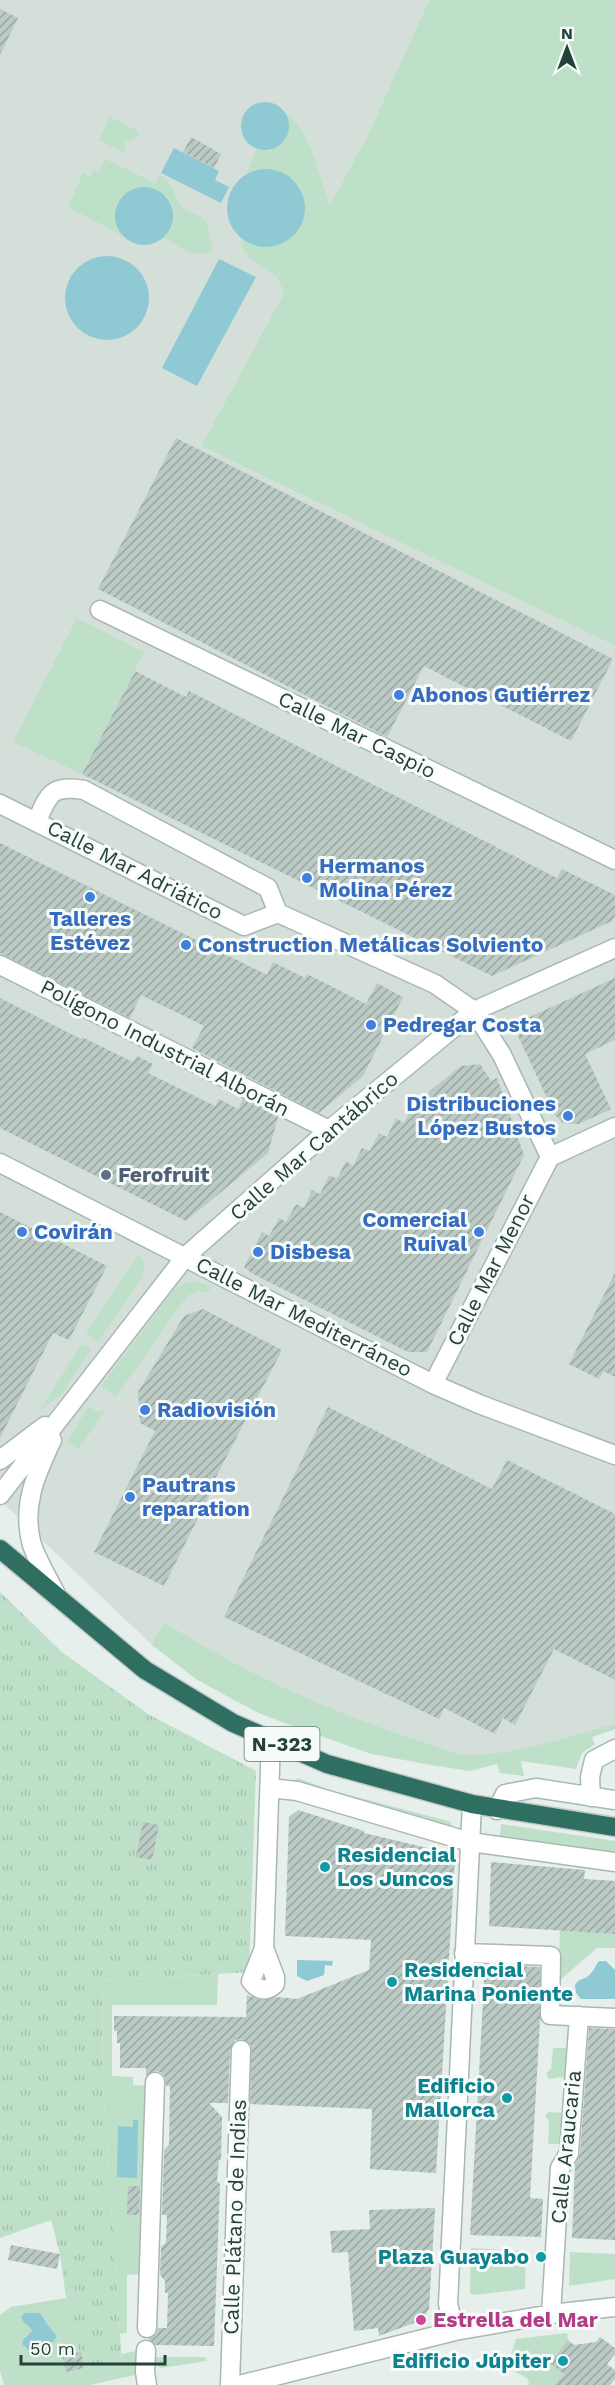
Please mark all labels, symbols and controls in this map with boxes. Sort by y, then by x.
north arrow [537,18,597,78]
text: N [561,24,573,43]
place label: Abonos Gutiérrez [411,682,590,707]
street label: Calle Mar Caspio [274,686,440,784]
marker: Abonos Gutiérrez [392,688,406,702]
street label: Calle Mar Adriático [43,814,227,925]
place label: Hermanos Molina Pérez [319,853,453,902]
marker: Hermanos Molina Pérez [300,871,314,885]
marker: Talleres Estévez [83,890,97,904]
place label: Talleres Estévez [49,906,131,955]
place label: Construction Metálicas Solviento [198,932,543,957]
marker: Construction Metálicas Solviento [179,938,193,952]
street label: Polígono Industrial Alborán [37,974,294,1121]
place label: Pedregar Costa [383,1012,542,1037]
marker: Pedregar Costa [364,1018,378,1032]
street label: Calle Mar Cantábrico [224,1066,403,1226]
place label: Distribuciones López Bustos [406,1091,556,1140]
marker: Distribuciones López Bustos [561,1109,575,1123]
place label: Ferofruit [118,1162,209,1187]
marker: Ferofruit [99,1168,113,1182]
street label: Calle Mar Menor [441,1189,540,1350]
place label: Comercial Ruival [362,1207,467,1256]
place label: Covirán [34,1219,113,1244]
marker: Covirán [15,1225,29,1239]
marker: Comercial Ruival [472,1225,486,1239]
place label: Disbesa [270,1239,352,1264]
marker: Disbesa [251,1245,265,1259]
street label: Calle Mar Mediterráneo [192,1251,417,1382]
place label: Radiovisión [157,1397,276,1422]
marker: Radiovisión [138,1403,152,1417]
place label: Pautrans reparation [142,1472,250,1521]
marker: Pautrans reparation [123,1490,137,1504]
road number: N-323 [244,1727,320,1761]
place label: Residencial Los Juncos [337,1842,456,1891]
marker: Residencial Los Juncos [318,1860,332,1874]
place label: Residencial Marina Poniente [404,1957,573,2006]
marker: Residencial Marina Poniente [385,1975,399,1989]
street label: Calle Araucaria [545,2069,586,2225]
place label: Edificio Mallorca [405,2073,496,2122]
marker: Edificio Mallorca [500,2091,514,2105]
street label: Calle Plátano de Indias [218,2099,251,2335]
place label: Plaza Guayabo [378,2244,529,2269]
marker: Plaza Guayabo [534,2250,548,2264]
place label: Estrella del Mar [433,2307,598,2332]
marker: Estrella del Mar [414,2313,428,2327]
scale bar [21,2328,165,2366]
text: 50 m [30,2338,75,2359]
place label: Edificio Júpiter [392,2348,551,2373]
marker: Edificio Júpiter [556,2354,570,2368]

